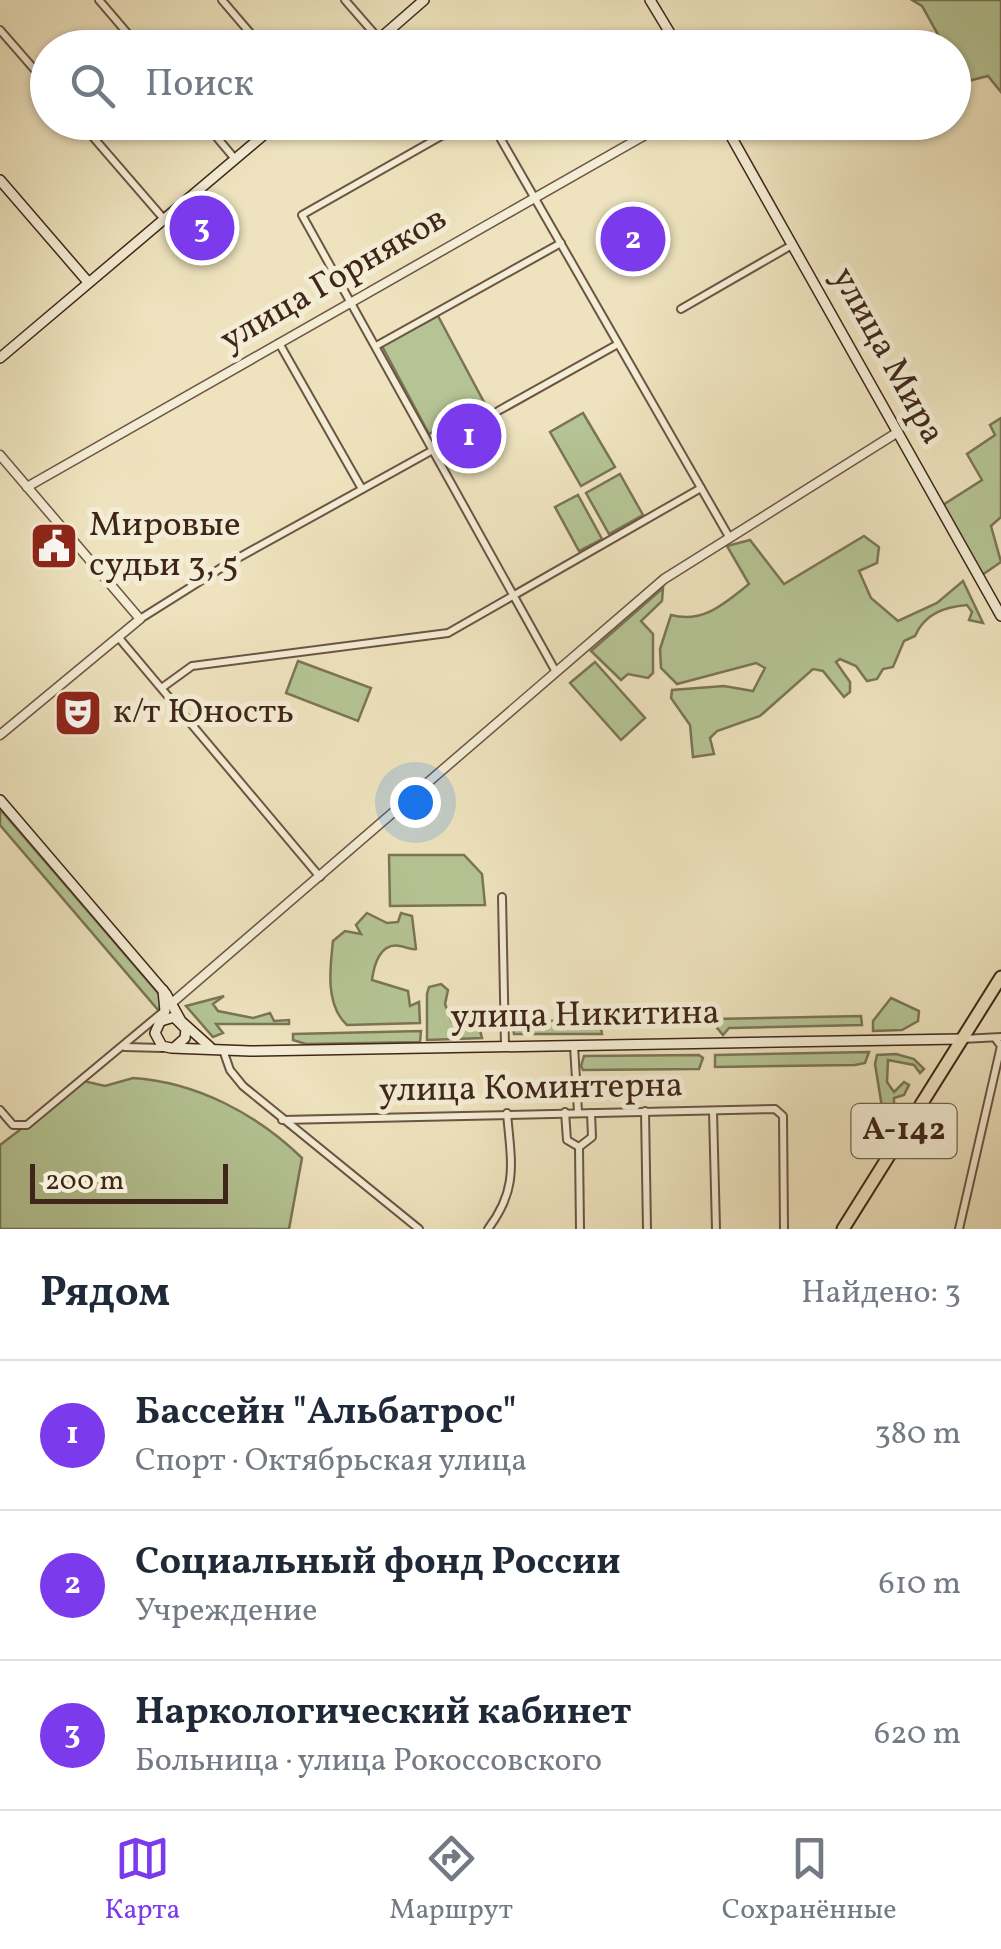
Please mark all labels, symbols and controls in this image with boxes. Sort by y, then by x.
search box [30,30,971,140]
icon: search [65,58,120,113]
text: Поиск [145,59,254,112]
pin: 3 [170,190,234,266]
street label: улица Горняков [212,196,456,364]
pin: 2 [600,202,666,276]
street label: улица Мира [819,259,955,453]
pin: 1 [436,398,502,474]
place label: Мировые судьи 3, 5 [89,502,241,590]
public building icon: Мировые судьи 3, 5 [28,520,80,572]
theatre icon: к/т Юность [52,687,104,739]
place label: к/т Юность [113,689,294,737]
your location [390,777,441,828]
street label: улица Никитина [450,990,720,1042]
street label: улица Коминтерна [378,1062,684,1116]
road number: А-142 [852,1104,956,1158]
scale bar [30,1159,228,1204]
text: 200 m [45,1162,124,1201]
text: Рядом [40,1265,170,1324]
text: Найдено: 3 [801,1272,961,1316]
text: Бассейн "Альбатрос" [135,1387,517,1440]
text: 1 [66,1413,79,1457]
text: 380 m [874,1413,961,1457]
text: Спорт · Октябрьская улица [135,1440,527,1484]
text: Социальный фонд России [135,1537,621,1590]
text: 2 [64,1563,81,1607]
text: 610 m [878,1563,961,1607]
text: Учреждение [135,1590,317,1634]
text: Наркологический кабинет [135,1687,631,1740]
text: 3 [64,1713,81,1757]
text: 620 m [874,1713,961,1757]
text: Больница · улица Рокоссовского [135,1740,602,1784]
tab: Карта [104,1831,180,1930]
tab: Маршрут [389,1831,513,1930]
tab: Сохранённые [722,1831,897,1930]

